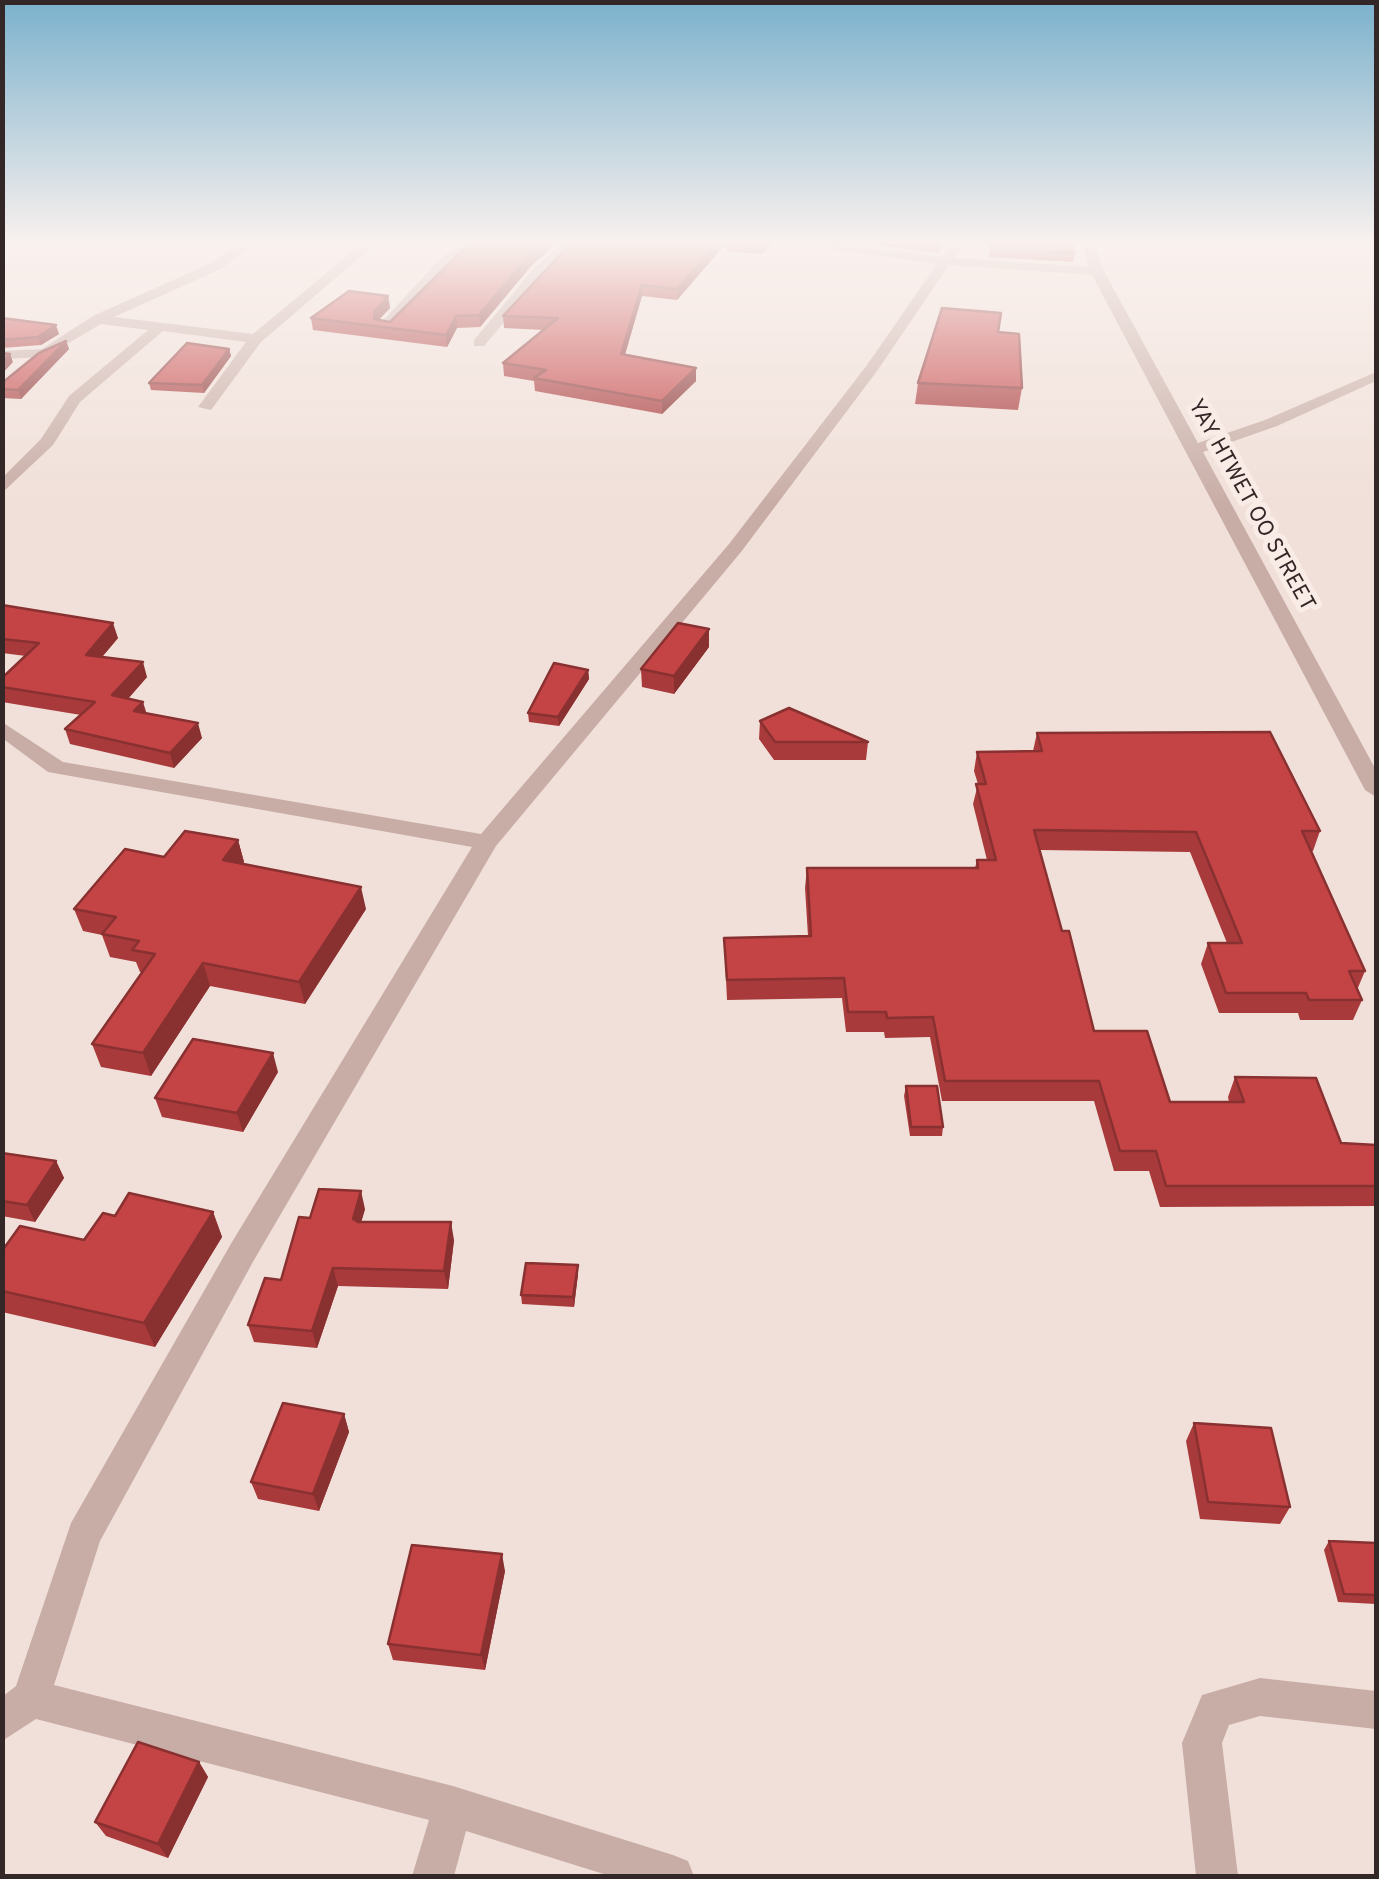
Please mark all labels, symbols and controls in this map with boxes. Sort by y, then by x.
street label: YAY HTWET OO STREET [1181,395,1319,617]

